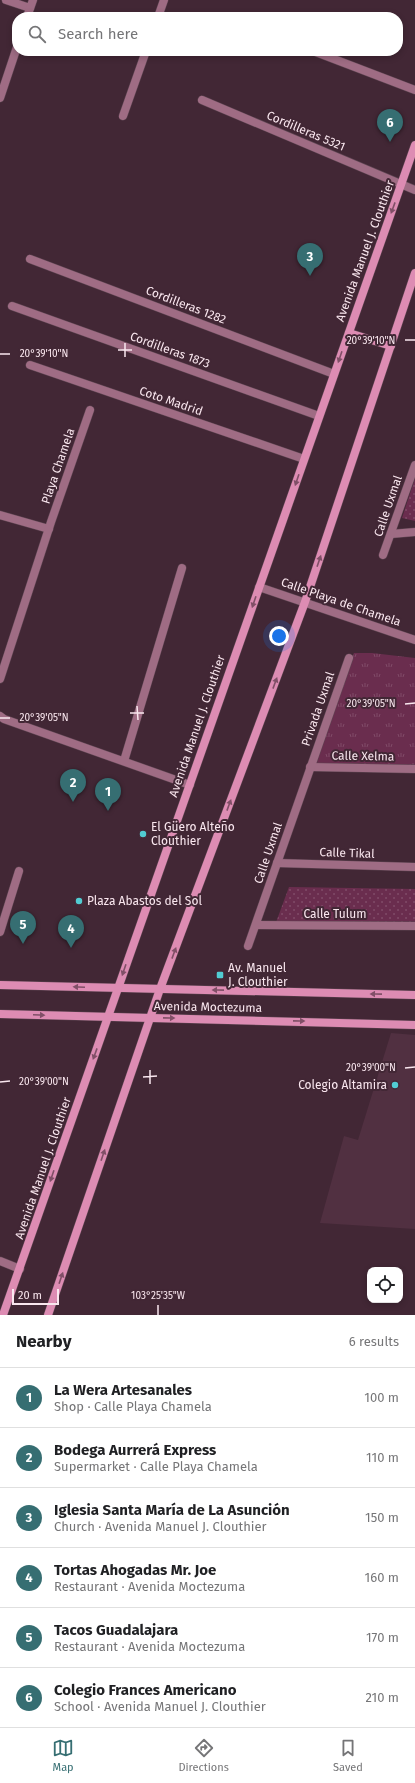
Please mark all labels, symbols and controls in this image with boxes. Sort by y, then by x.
search box [12,12,403,56]
icon: search [26,23,48,45]
text: Search here [58,25,138,43]
street label: Cordilleras 5321 [265,108,347,154]
pin: 6 [377,109,403,142]
street label: Avenida Manuel J. Clouthier [333,178,397,324]
one-way arrow [390,203,396,215]
pin: 3 [297,243,323,276]
street label: Cordilleras 1282 [144,283,228,327]
street label: Cordilleras 1873 [128,329,212,371]
text: 20°39'10"N [347,335,395,347]
text: 20°39'10"N [20,348,68,360]
one-way arrow [337,352,343,364]
street label: Coto Madrid [137,384,205,418]
street label: Playa Chamela [39,426,77,506]
street label: Calle Uxmal [371,473,405,538]
one-way arrow [294,474,300,486]
one-way arrow [316,554,322,566]
street label: Calle Playa de Chamela [279,575,403,629]
one-way arrow [250,597,256,609]
your location [269,626,289,646]
street label: Avenida Manuel J. Clouthier [166,653,228,799]
street label: Privada Uxmal [299,669,337,748]
one-way arrow [272,676,278,688]
text: 20°39'05"N [346,698,396,710]
text: 20°39'05"N [19,712,69,724]
street label: Calle Xelma [331,748,395,764]
pin: 2 [60,769,86,802]
pin: 1 [95,778,121,811]
one-way arrow [227,798,233,810]
place label: El Güero Alteño Clouthier [151,820,235,848]
street label: Calle Uxmal [251,820,285,885]
marker: El Güero Alteño Clouthier [138,829,148,839]
street label: Calle Tikal [319,845,375,861]
place label: Plaza Abastos del Sol [87,894,202,908]
marker: Plaza Abastos del Sol [74,896,84,906]
street label: Calle Tulum [303,907,367,921]
pin: 5 [10,911,36,944]
pin: 4 [58,915,84,948]
one-way arrow [171,946,177,958]
place label: Av. Manuel J. Clouthier [228,961,288,989]
one-way arrow [121,964,127,976]
marker: Av. Manuel J. Clouthier [215,970,225,980]
one-way arrow [73,984,85,991]
one-way arrow [212,987,224,994]
one-way arrow [369,991,382,997]
street label: Avenida Moctezuma [154,999,262,1015]
one-way arrow [33,1012,46,1018]
one-way arrow [163,1015,176,1021]
one-way arrow [293,1018,306,1024]
one-way arrow [92,1048,98,1060]
text: 20°39'00"N [346,1062,396,1074]
text: 20°39'00"N [19,1076,69,1088]
place label: Colegio Altamira [298,1078,387,1092]
marker: Colegio Altamira [390,1080,400,1090]
street label: Avenida Manuel J. Clouthier [12,1095,74,1241]
one-way arrow [101,1149,107,1161]
one-way arrow [49,1171,55,1183]
map controls [367,1267,403,1303]
button: locate [367,1267,403,1303]
one-way arrow [58,1272,64,1284]
scale bar [12,1287,59,1306]
text: 20 m [18,1289,42,1302]
text: 103°25'35"W [131,1290,186,1302]
text: Nearby [16,1331,71,1352]
text: 6 results [349,1334,399,1349]
text: La Wera Artesanales [54,1381,192,1399]
text: 1 [26,1390,32,1405]
text: 100 m [364,1390,399,1405]
text: Shop · Calle Playa Chamela [54,1399,212,1414]
text: Bodega Aurrerá Express [54,1441,216,1459]
text: 2 [26,1450,32,1465]
text: 110 m [366,1450,399,1465]
text: Supermarket · Calle Playa Chamela [54,1459,258,1474]
text: Iglesia Santa María de La Asunción [54,1501,290,1519]
text: 3 [26,1510,32,1525]
text: 150 m [365,1510,399,1525]
text: Church · Avenida Manuel J. Clouthier [54,1519,267,1534]
text: Tortas Ahogadas Mr. Joe [54,1561,216,1579]
text: 4 [25,1570,33,1585]
text: 160 m [365,1570,399,1585]
text: Restaurant · Avenida Moctezuma [54,1579,245,1594]
text: Tacos Guadalajara [54,1621,178,1639]
text: 5 [26,1630,32,1645]
text: 170 m [366,1630,399,1645]
text: Restaurant · Avenida Moctezuma [54,1639,245,1654]
text: Colegio Frances Americano [54,1681,236,1699]
text: 6 [25,1690,33,1705]
text: 210 m [365,1690,399,1705]
text: School · Avenida Manuel J. Clouthier [54,1699,266,1714]
tab: Map [52,1737,74,1774]
tab: Directions [178,1737,229,1774]
tab: Saved [333,1737,363,1774]

